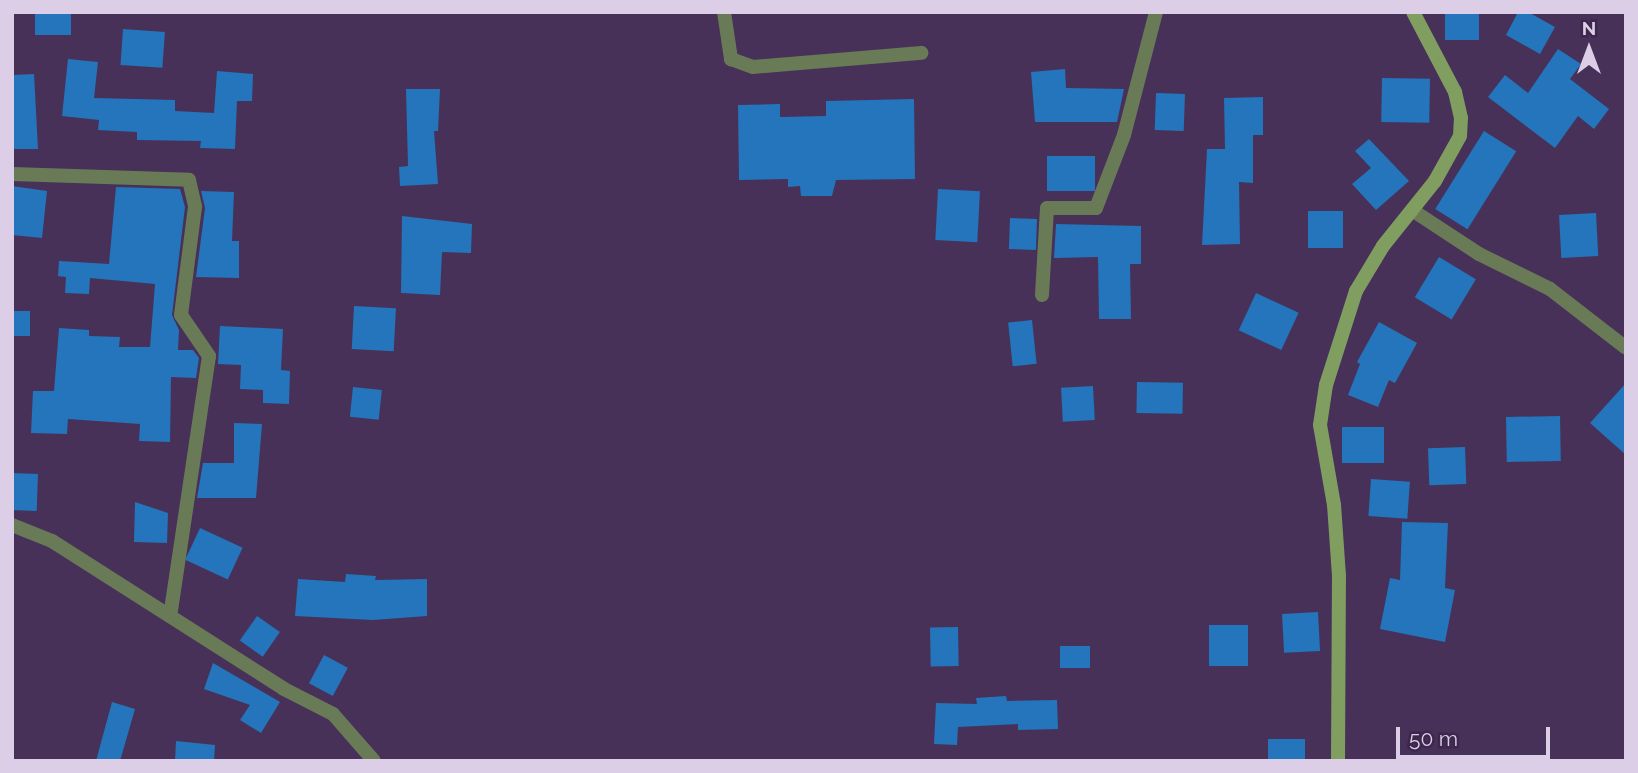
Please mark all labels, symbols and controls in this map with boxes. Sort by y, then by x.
north arrow [1554,14,1624,84]
text: N [1582,17,1596,39]
scale bar [1400,714,1554,758]
text: 50 m [1409,726,1458,751]

